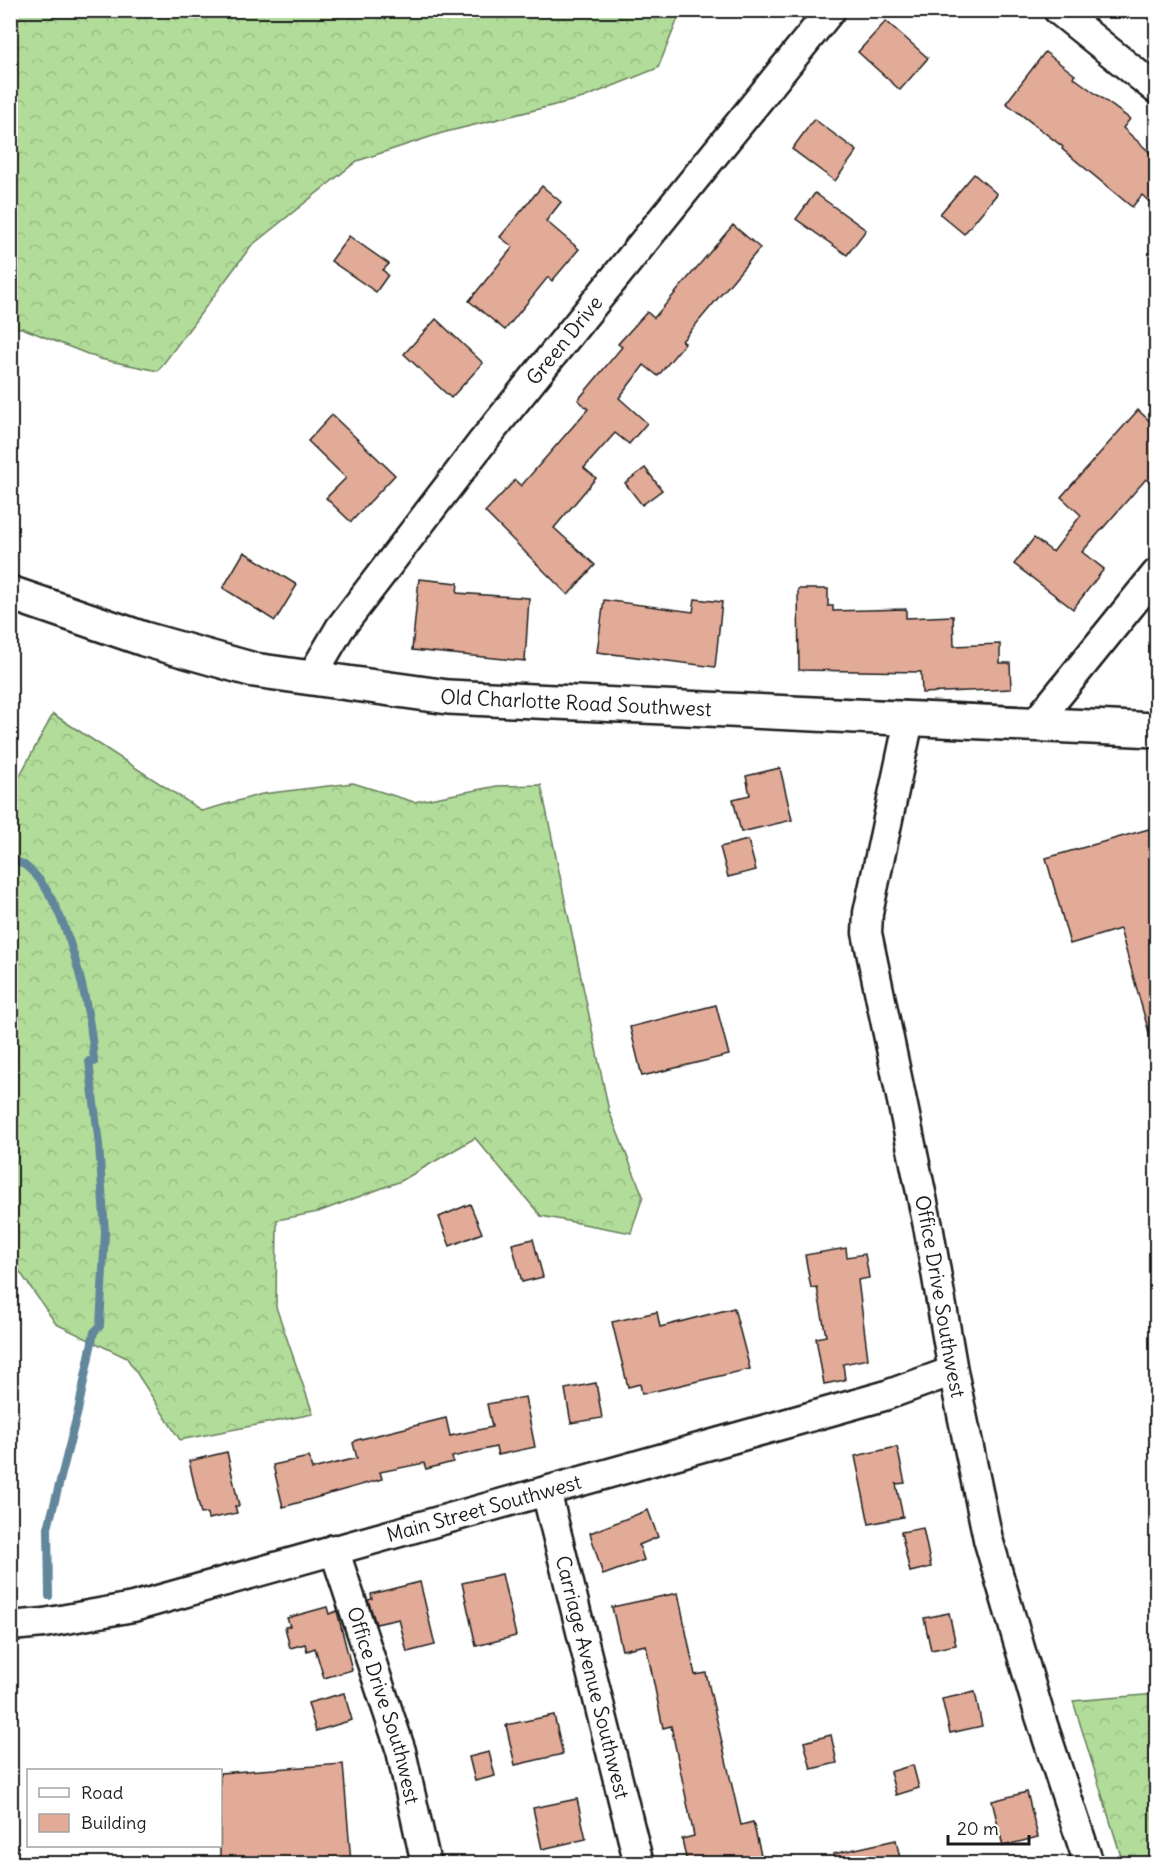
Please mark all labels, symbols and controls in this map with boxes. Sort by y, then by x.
street label: Green Drive [520,290,607,390]
street label: Old Charlotte Road Southwest [440,684,712,721]
street label: Office Drive Southwest [910,1193,971,1400]
street label: Main Street Southwest [384,1469,584,1547]
street label: Carriage Avenue Southwest [551,1553,635,1802]
street label: Office Drive Southwest [342,1603,425,1806]
legend [27,1769,222,1847]
text: Road [81,1781,124,1804]
scale bar [948,1808,1029,1846]
text: Building [81,1811,146,1834]
text: 20 m [957,1817,999,1840]

